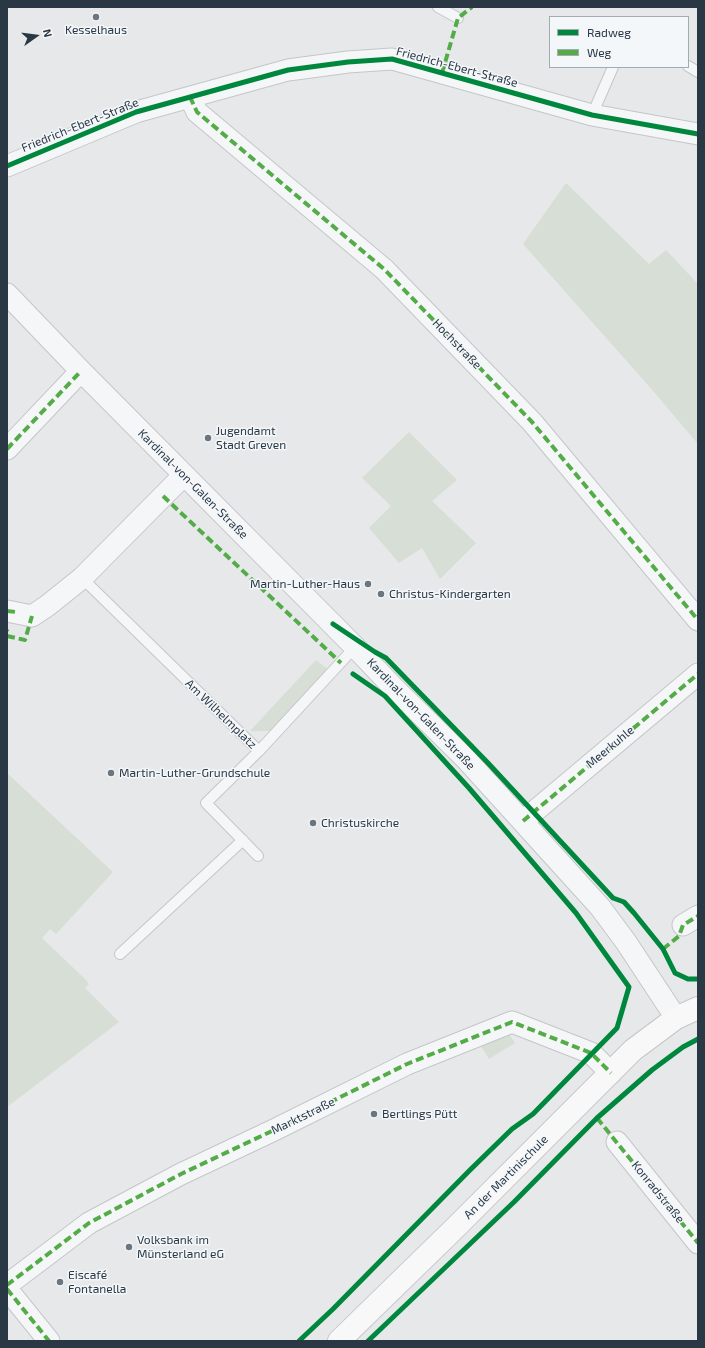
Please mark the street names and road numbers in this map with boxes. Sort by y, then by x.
street label: Friedrich-Ebert-Straße [395,44,519,90]
street label: Friedrich-Ebert-Straße [19,95,141,155]
street label: Hochstraße [429,316,485,372]
street label: Kardinal-von-Galen-Straße [135,426,251,542]
street label: Kardinal-von-Galen-Straße [364,655,478,773]
street label: Am Wilhelmplatz [182,676,260,752]
street label: Meerkuhle [583,723,637,771]
street label: Marktstraße [269,1094,337,1138]
street label: An der Martinischule [461,1132,551,1222]
street label: Konradstraße [629,1158,687,1226]

